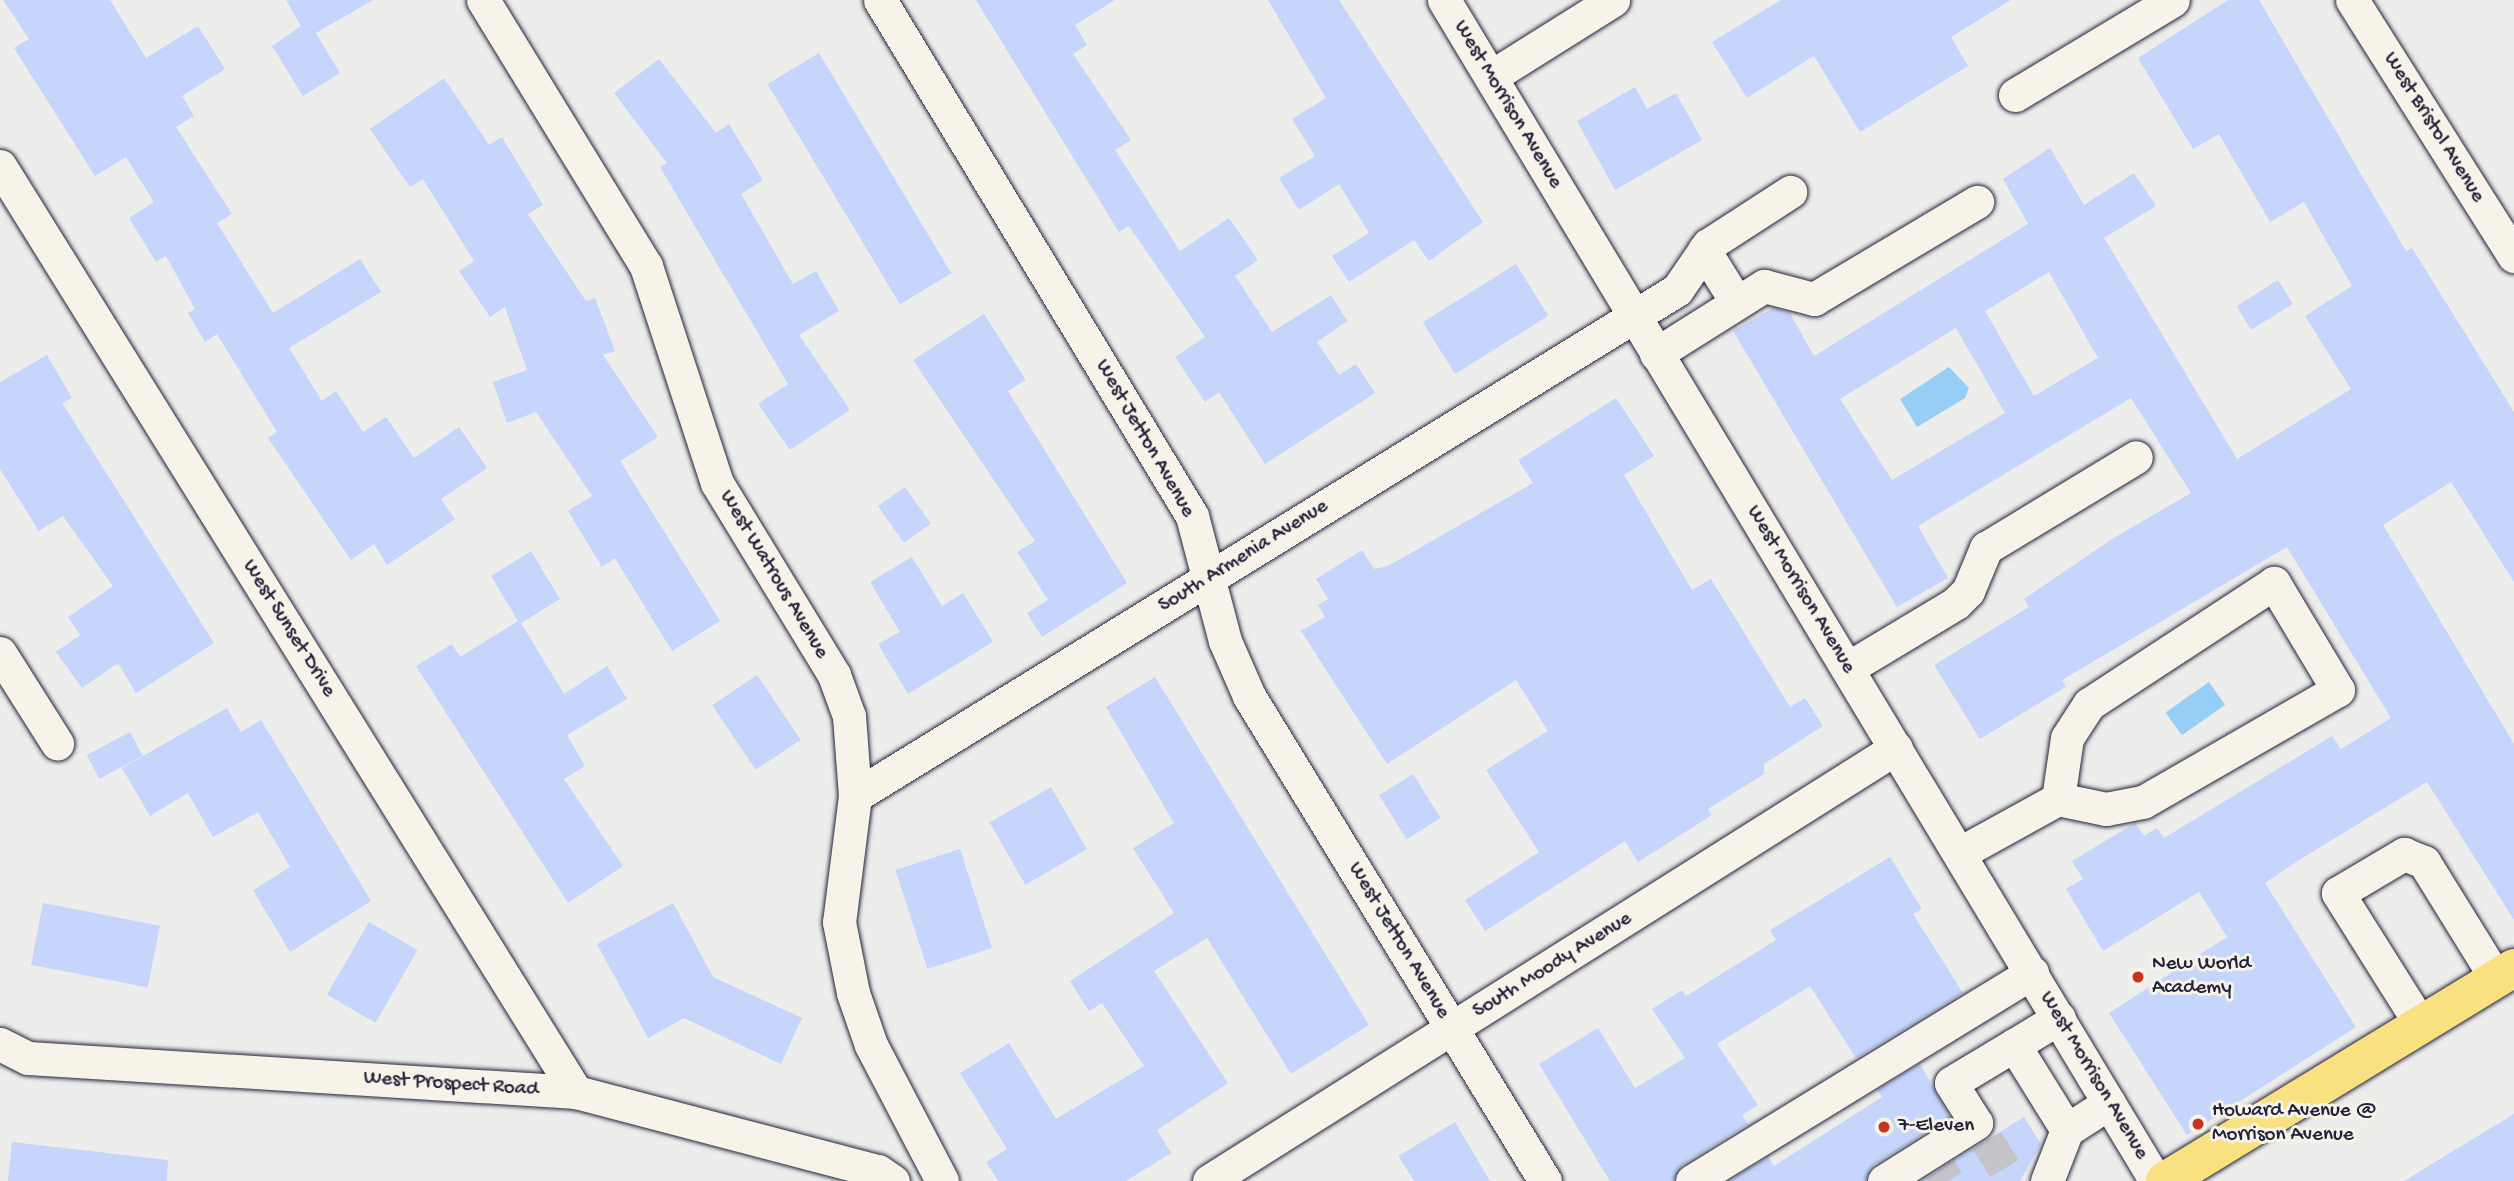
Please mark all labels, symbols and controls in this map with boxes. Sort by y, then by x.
street label: West Morrison Avenue [1447,16,1567,194]
street label: West Bristol Avenue [2377,48,2489,208]
street label: West Jetton Avenue [1089,356,1199,522]
street label: West Watrous Avenue [713,486,833,664]
street label: South Armenia Avenue [1155,495,1333,619]
street label: West Morrison Avenue [1740,501,1860,679]
street label: West Sunset Drive [236,556,340,702]
street label: West Jetton Avenue [1341,858,1455,1024]
street label: South Moody Avenue [1469,907,1637,1025]
place label: New World Academy [2152,952,2251,1002]
marker: New World Academy [2130,969,2146,985]
street label: West Morrison Avenue [2033,987,2153,1165]
street label: West Prospect Road [363,1066,539,1104]
place label: Howard Avenue @ Morrison Avenue [2212,1099,2376,1149]
place label: 7-Eleven [1898,1114,1974,1140]
marker: Howard Avenue @ Morrison Avenue [2190,1116,2206,1132]
marker: 7-Eleven [1876,1119,1892,1135]

